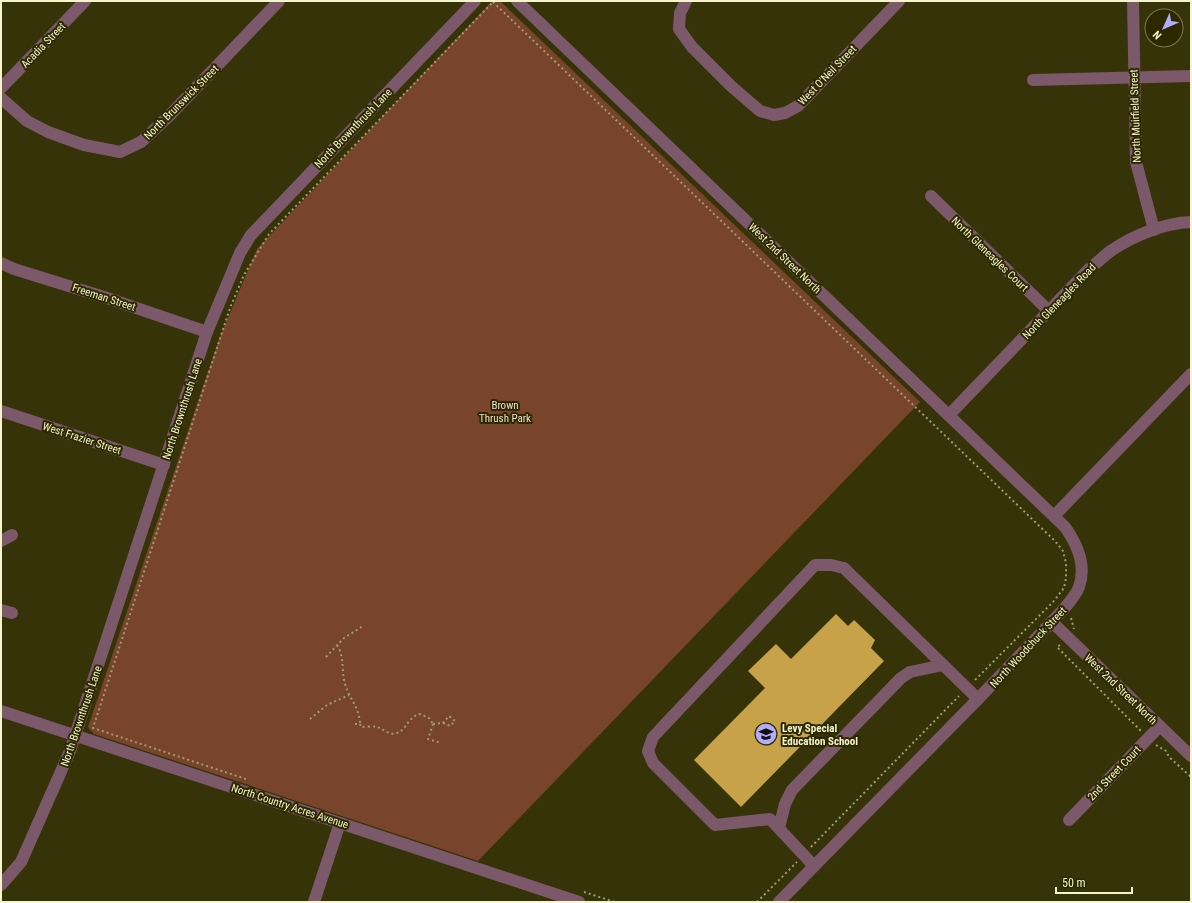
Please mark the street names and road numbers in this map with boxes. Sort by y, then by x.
street label: Acadia Street [18,20,68,71]
street label: West O'Neil Street [796,43,859,108]
street label: North Brunswick Street [141,62,221,142]
street label: North Muirfield Street [1127,69,1144,163]
street label: North Brownthrush Lane [312,86,395,171]
street label: North Gleneagles Court [949,214,1031,294]
street label: West 2nd Street North [746,220,824,296]
street label: North Gleneagles Road [1020,261,1099,342]
street label: Freeman Street [70,281,137,314]
street label: North Brownthrush Lane [160,357,205,461]
street label: West Frazier Street [41,420,123,457]
street label: North Woodchuck Street [988,604,1069,690]
street label: West 2nd Street North [1082,651,1160,727]
street label: North Brownthrush Lane [58,664,105,768]
street label: 2nd Street Court [1085,743,1144,803]
street label: North Country Acres Avenue [230,781,350,832]

